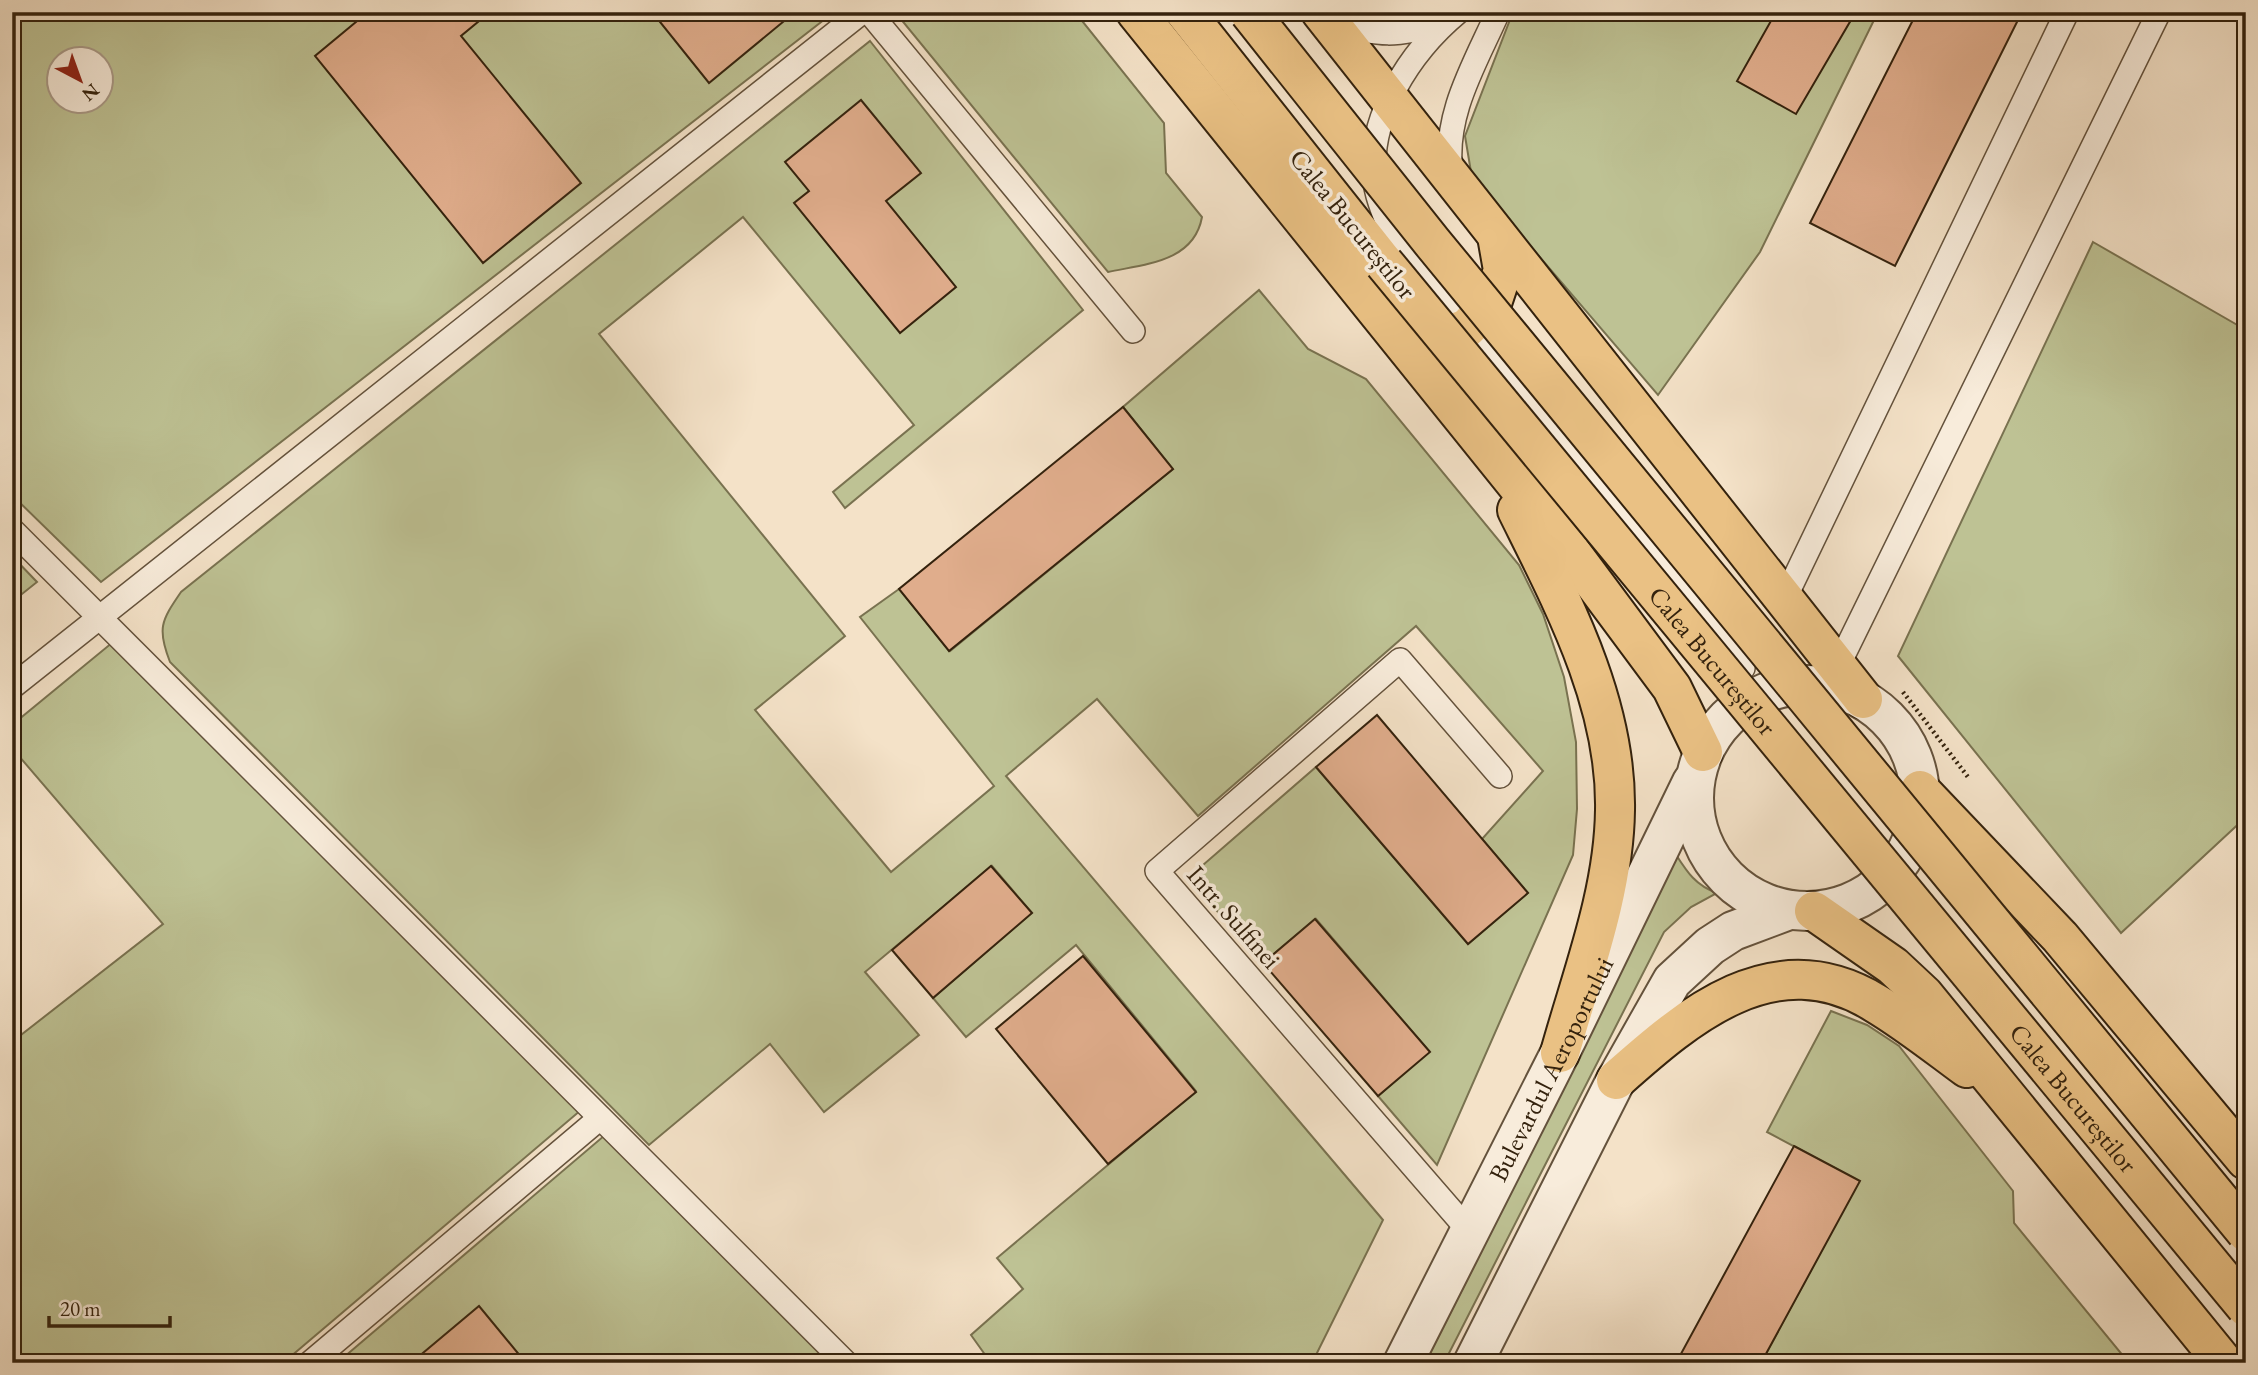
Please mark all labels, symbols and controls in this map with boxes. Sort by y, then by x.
north arrow [46,46,116,116]
text: N [76,78,105,107]
street label: Calea Bucureștilor [1282,142,1424,306]
street label: Calea Bucureștilor [1641,579,1784,743]
street label: Intr. Sulfinei [1180,858,1288,976]
street label: Bulevardul Aeroportului [1481,951,1621,1187]
street label: Calea Bucureștilor [2002,1016,2145,1180]
scale bar [49,1284,170,1328]
text: 20 m [60,1295,101,1322]

